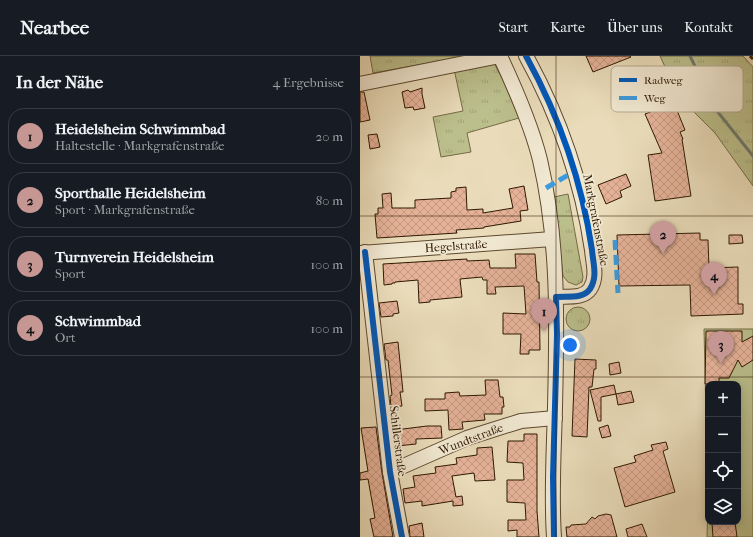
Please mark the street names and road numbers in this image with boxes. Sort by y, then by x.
street label: Markgrafenstraße [580,173,612,267]
street label: Hegelstraße [424,237,488,255]
street label: Schillerstraße [387,405,409,477]
street label: Wundtstraße [436,420,505,458]

